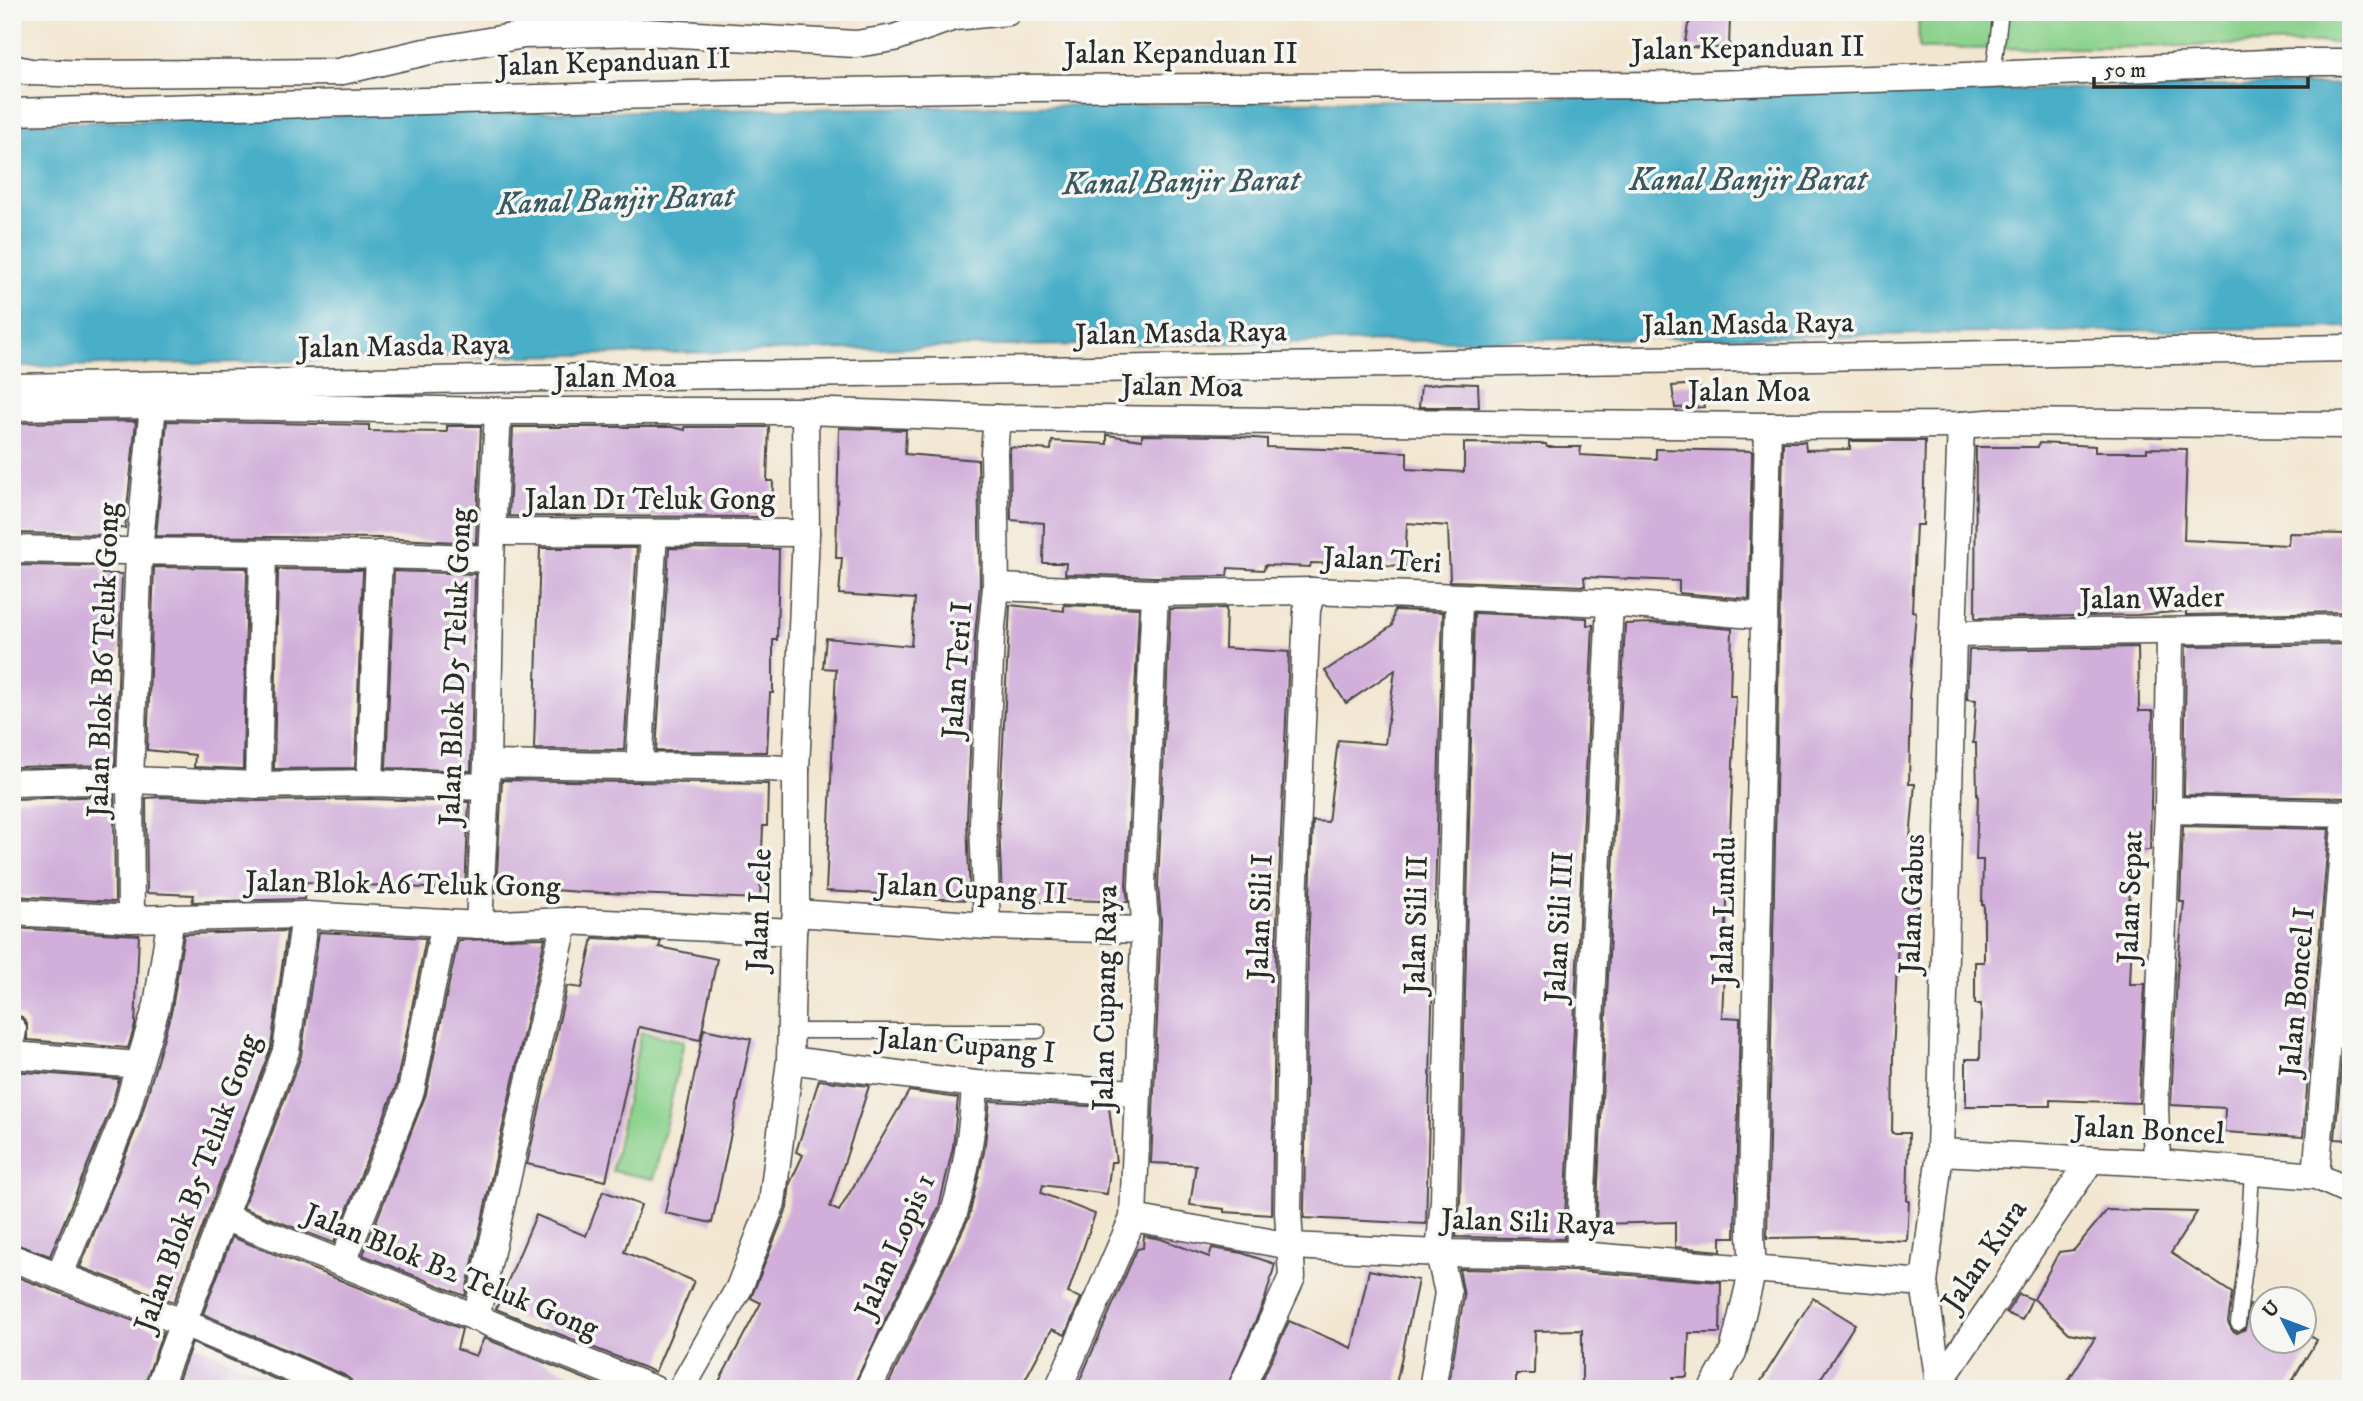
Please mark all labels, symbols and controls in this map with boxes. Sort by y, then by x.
street label: Jalan Kepanduan II [1628,28,1865,70]
street label: Jalan Kepanduan II [1061,36,1298,73]
street label: Jalan Kepanduan II [494,40,731,86]
scale bar [2094,46,2307,90]
text: 50 m [2104,58,2146,84]
water label: Kanal Banjir Barat [1061,161,1302,205]
water label: Kanal Banjir Barat [1628,161,1869,201]
water label: Kanal Banjir Barat [495,177,737,225]
street label: Jalan Masda Raya [1639,305,1854,345]
street label: Jalan Masda Raya [1072,314,1287,354]
street label: Jalan Masda Raya [295,327,510,367]
street label: Jalan Moa [551,360,676,397]
street label: Jalan Moa [1118,367,1244,407]
street label: Jalan Moa [1685,374,1810,411]
street label: Jalan D1 Teluk Gong [522,482,776,519]
street label: Jalan Blok B6 Teluk Gong [80,501,128,821]
street label: Jalan Blok D5 Teluk Gong [432,507,480,829]
street label: Jalan Teri [1319,539,1442,583]
street label: Jalan Wader [2076,579,2225,619]
street label: Jalan Teri I [935,600,981,743]
street label: Jalan Sepat [2110,830,2152,967]
street label: Jalan Gabus [1892,833,1934,978]
street label: Jalan Lundu [1705,836,1745,989]
street label: Jalan Lele [739,848,781,975]
street label: Jalan Sili III [1537,850,1582,1007]
street label: Jalan Sili I [1240,853,1282,984]
street label: Jalan Sili II [1397,855,1437,998]
street label: Jalan Blok A6 Teluk Gong [242,864,561,906]
street label: Jalan Cupang II [872,866,1069,913]
street label: Jalan Cupang Raya [1085,884,1126,1115]
street label: Jalan Boncel I [2272,906,2324,1081]
street label: Jalan Cupang I [872,1019,1057,1072]
street label: Jalan Blok B5 Teluk Gong [126,1029,269,1340]
street label: Jalan Boncel [2069,1108,2226,1153]
street label: Jalan Lopis 1 [846,1168,944,1327]
street label: Jalan Kura [1932,1193,2036,1322]
street label: Jalan Blok B2 Teluk Gong [296,1195,604,1348]
street label: Jalan Sili Raya [1437,1201,1616,1245]
north arrow [2248,1286,2318,1356]
text: U [2258,1296,2285,1323]

